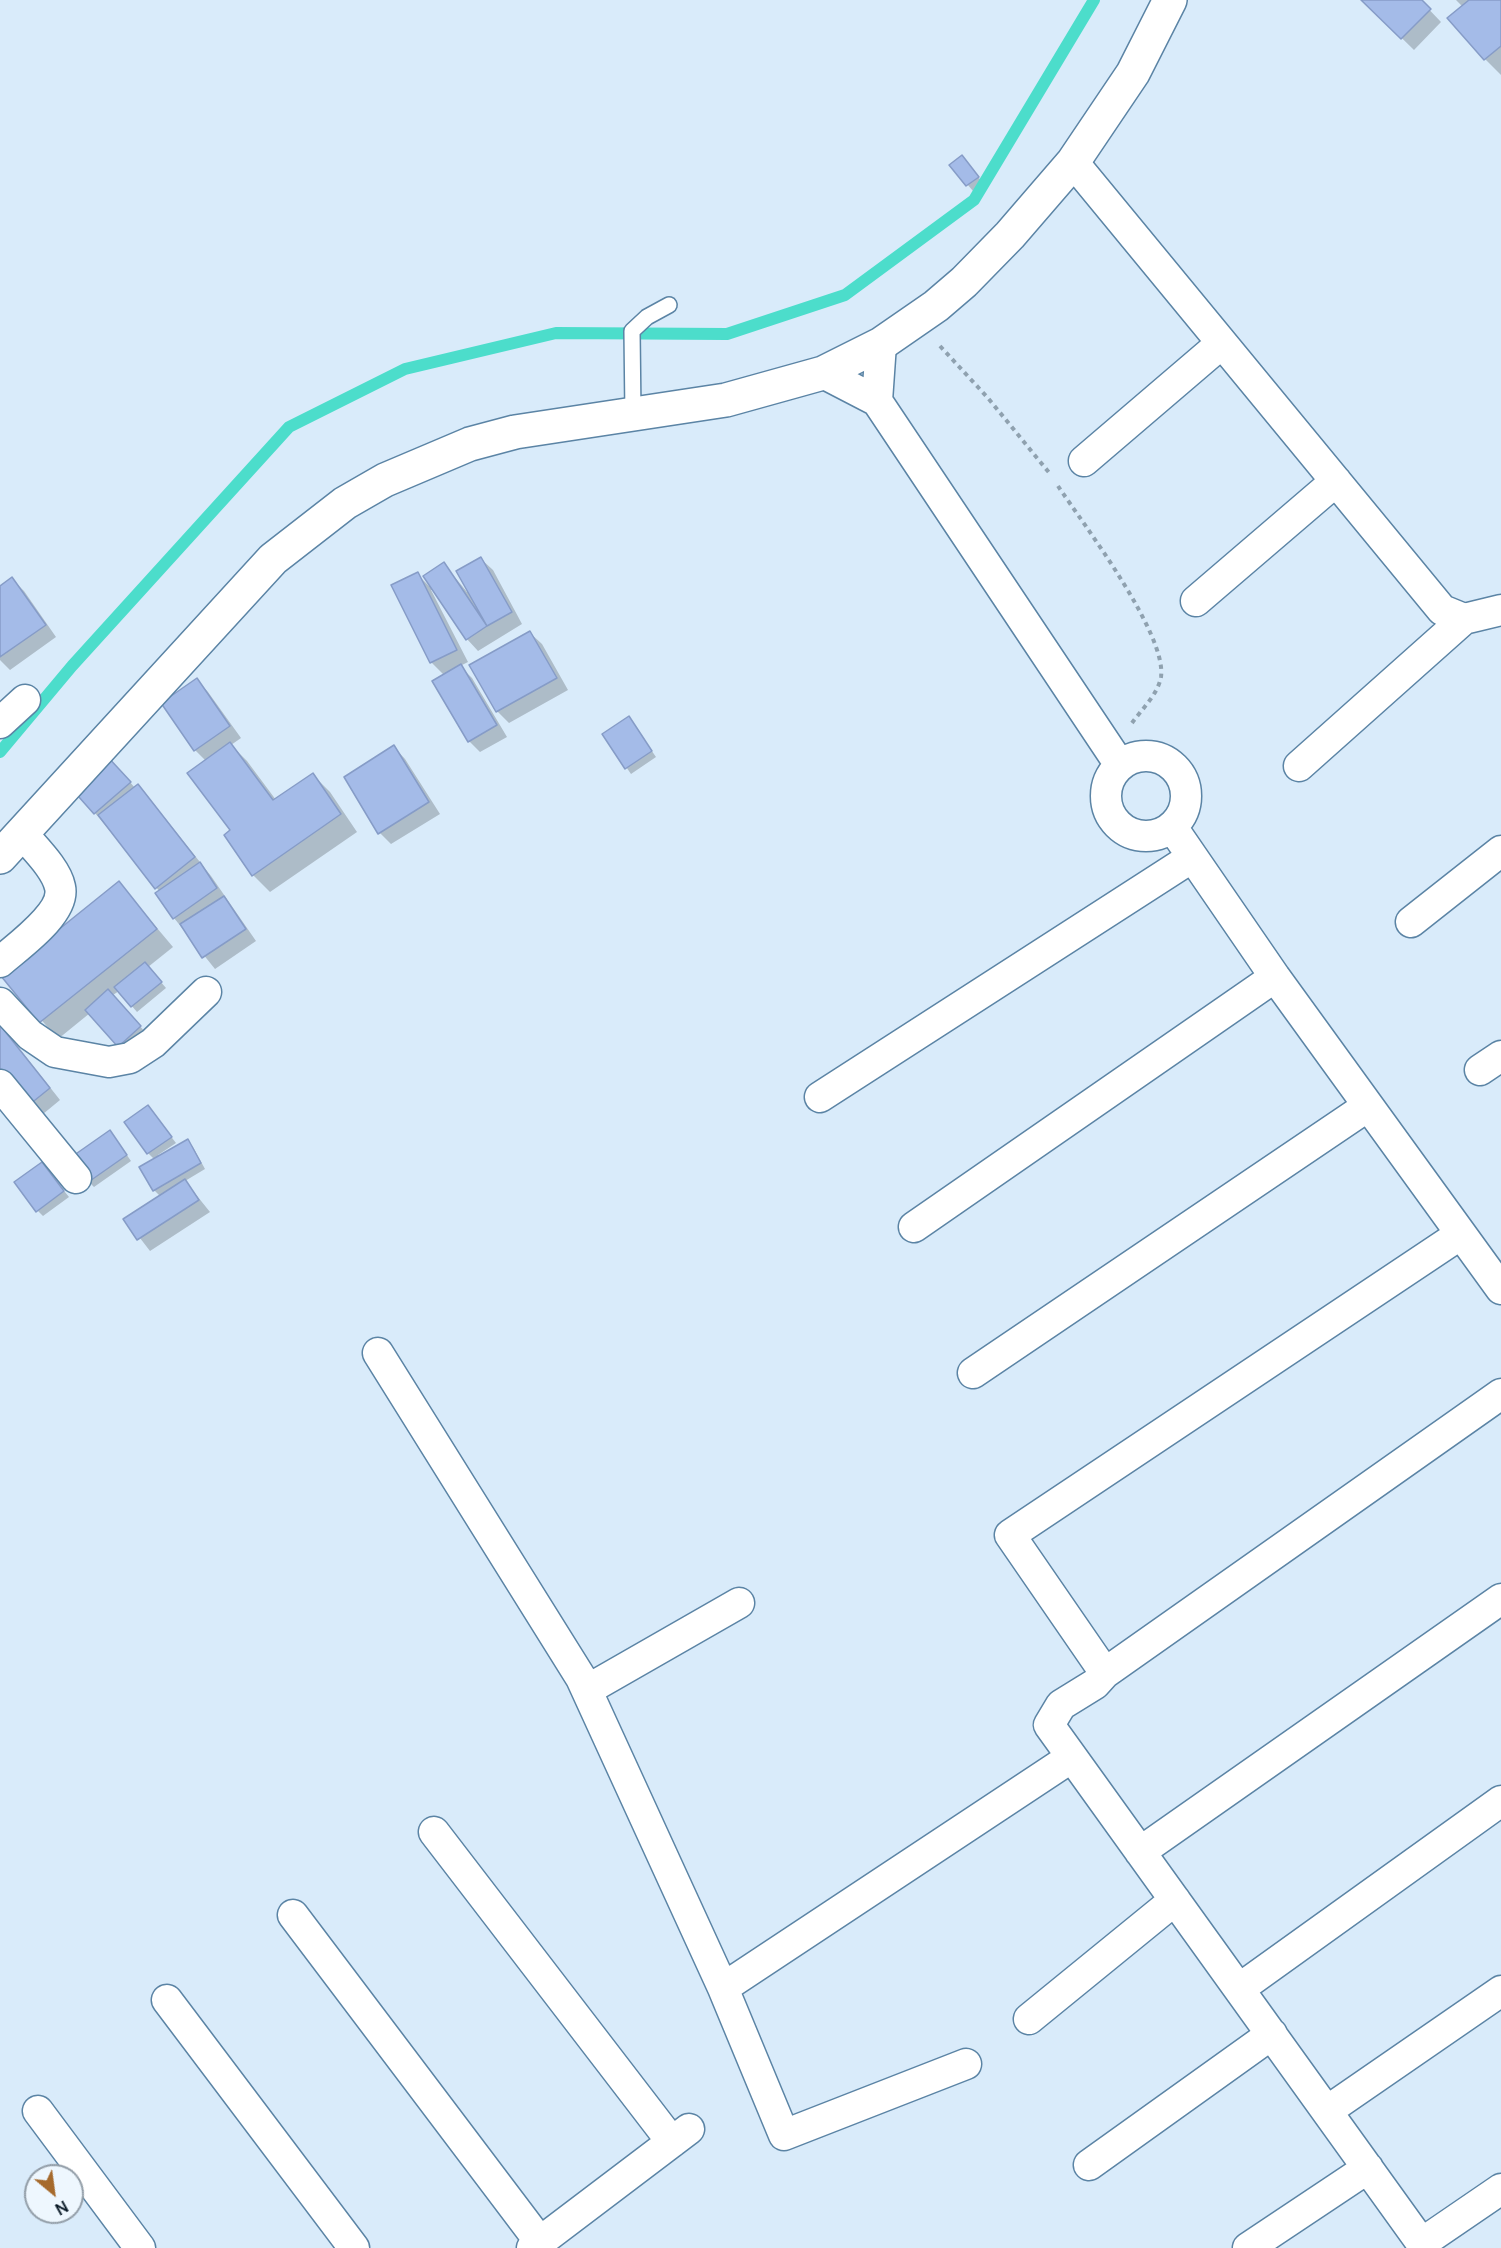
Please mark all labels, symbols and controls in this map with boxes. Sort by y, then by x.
north arrow [24,2164,84,2224]
text: N [51,2196,72,2220]

